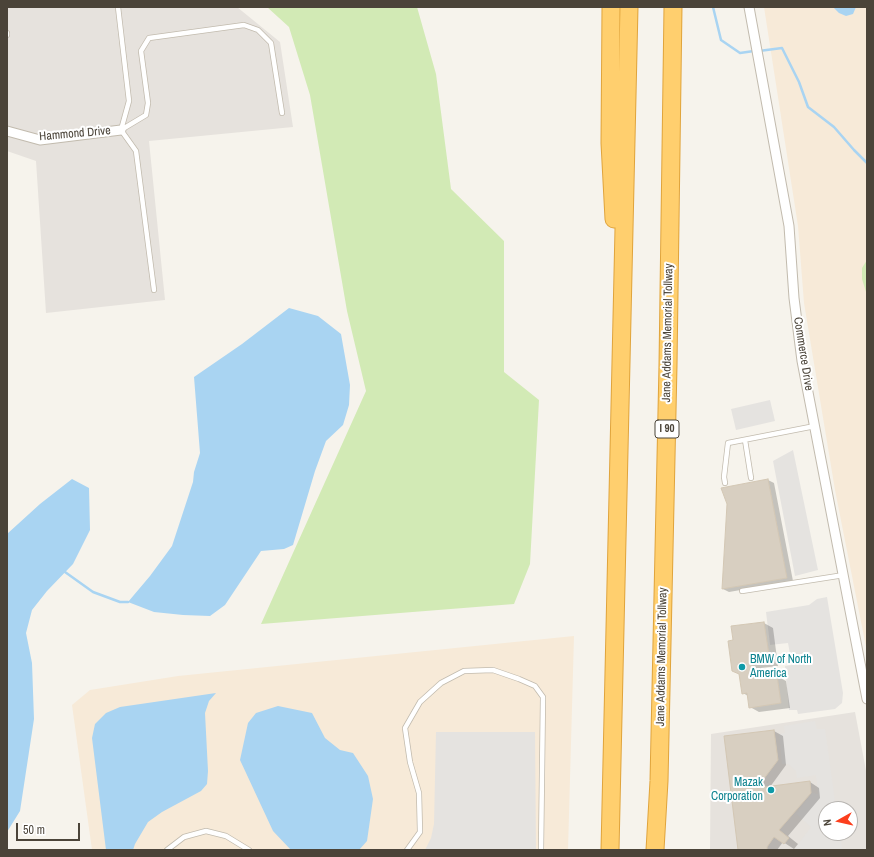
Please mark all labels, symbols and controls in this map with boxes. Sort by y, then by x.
street label: Hammond Drive [39,124,111,144]
street label: Jane Addams Memorial Tollway [660,263,676,403]
street label: Commerce Drive [790,316,816,392]
road number: I 90 [655,420,679,438]
street label: Jane Addams Memorial Tollway [654,587,670,727]
place label: BMW of North America [750,653,812,681]
marker: BMW of North America [737,662,747,672]
place label: Mazak Corporation [711,776,763,804]
marker: Mazak Corporation [766,785,776,795]
north arrow [818,801,858,841]
scale bar [18,815,82,841]
text: N [820,818,834,827]
text: 50 m [23,822,45,838]

